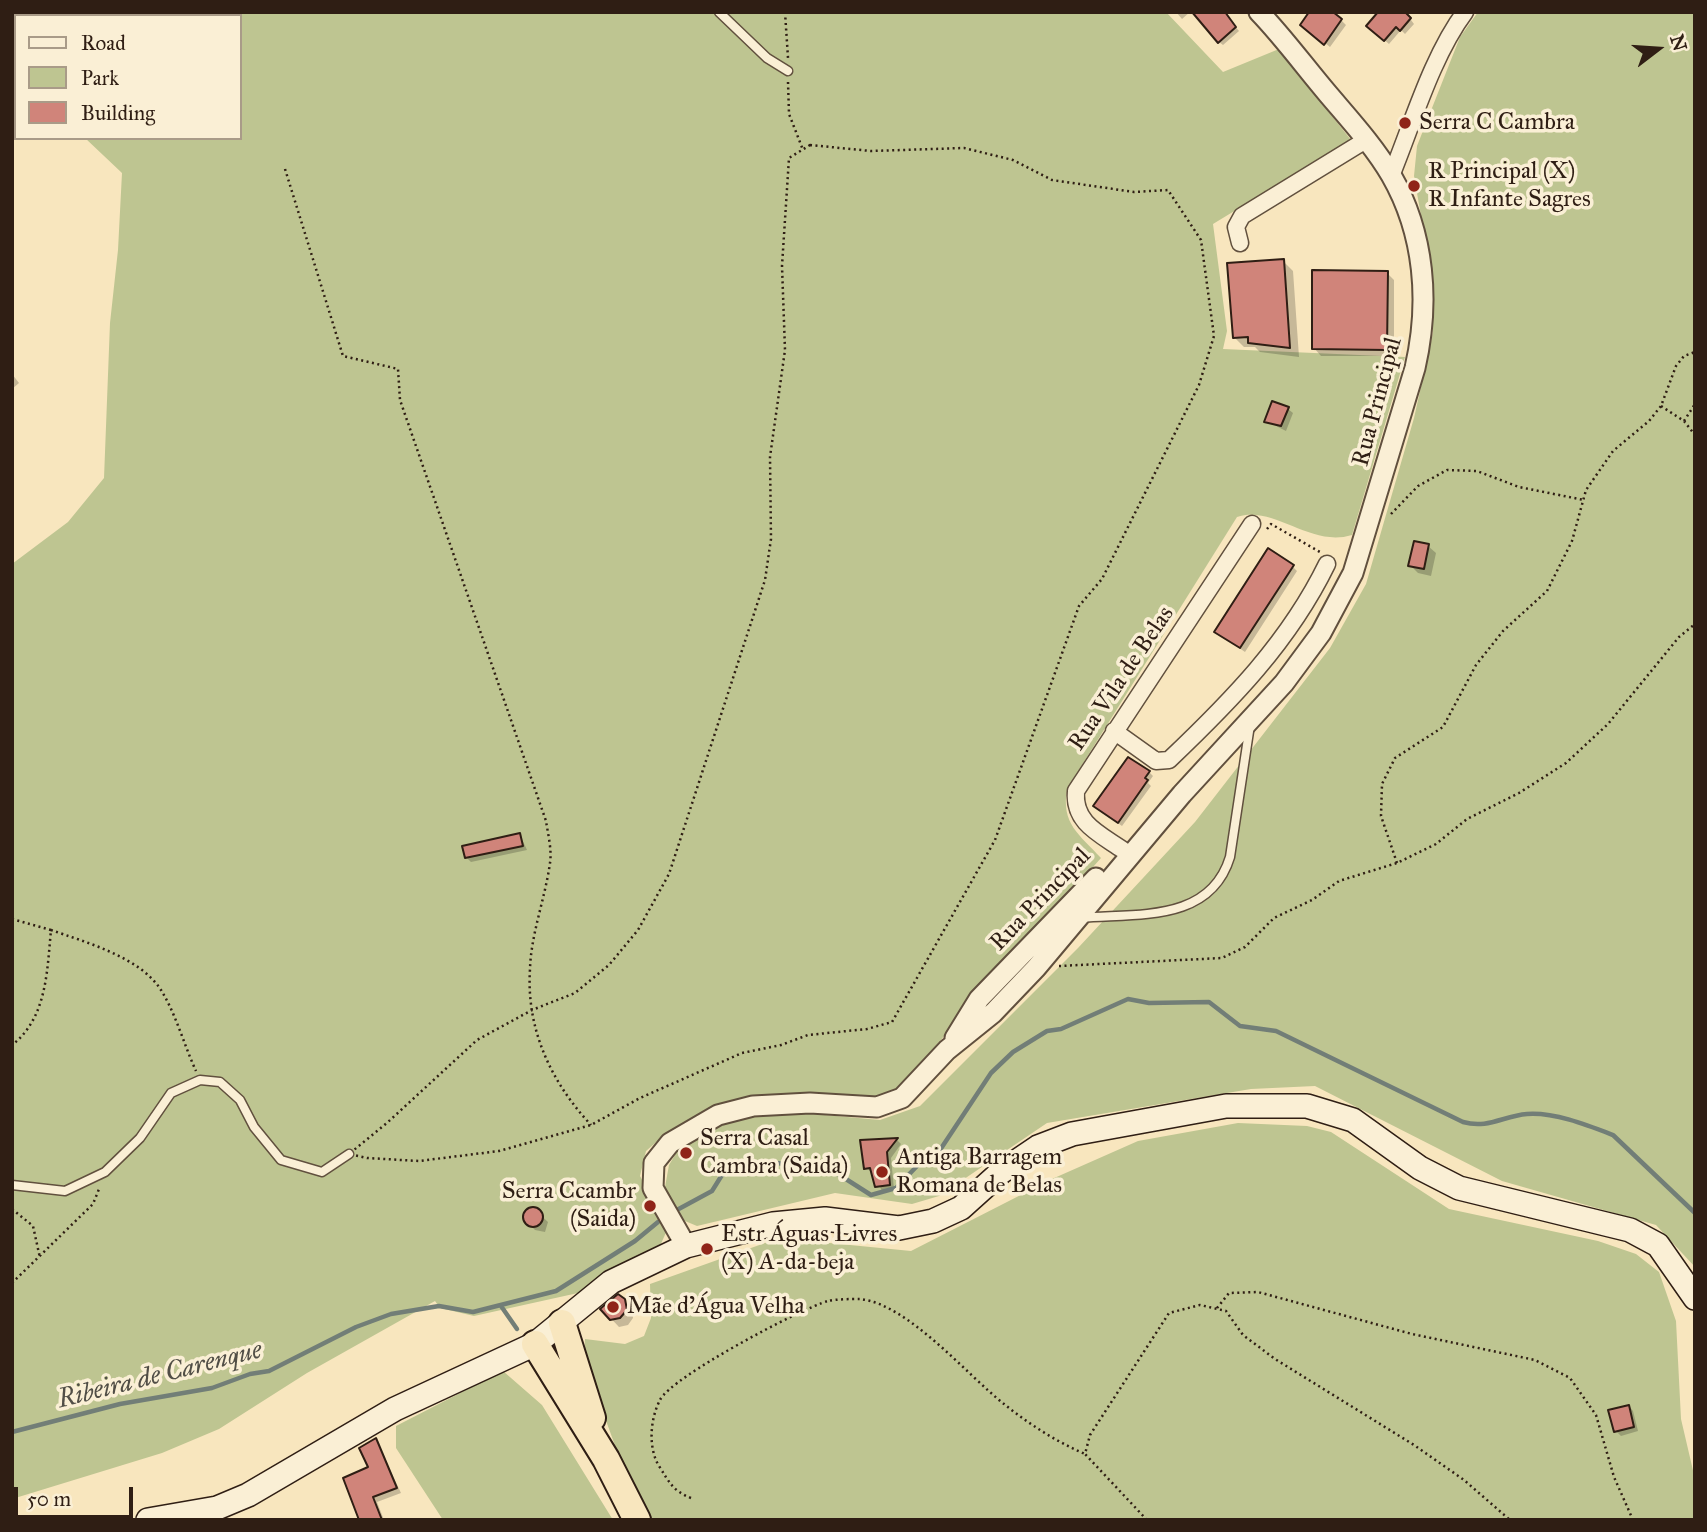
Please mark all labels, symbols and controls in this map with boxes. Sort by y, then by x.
legend [14,14,242,140]
north arrow [1623,14,1693,84]
text: Road [81,30,126,56]
text: N [1665,32,1692,54]
text: Park [81,65,119,91]
text: Building [81,100,155,126]
place label: Serra C Cambra [1419,109,1575,137]
marker: Serra C Cambra [1397,115,1413,131]
place label: R Principal (X) R Infante Sagres [1428,158,1591,214]
marker: R Principal (X) R Infante Sagres [1406,178,1422,194]
street label: Rua Principal [1347,334,1409,470]
street label: Rua Vila de Belas [1063,601,1181,757]
street label: Rua Principal [985,842,1097,958]
place label: Serra Casal Cambra (Saida) [700,1125,848,1181]
place label: Antiga Barragem Romana de Belas [896,1144,1062,1200]
marker: Serra Casal Cambra (Saida) [678,1145,694,1161]
marker: Antiga Barragem Romana de Belas [874,1164,890,1180]
place label: Serra Ccambr (Saida) [502,1178,636,1234]
marker: Serra Ccambr (Saida) [642,1198,658,1214]
place label: Estr Águas Livres (X) A-da-beja [721,1221,897,1277]
marker: Estr Águas Livres (X) A-da-beja [699,1241,715,1257]
place label: Mãe d'Água Velha [627,1293,805,1321]
marker: Mãe d'Água Velha [605,1299,621,1315]
water label: Ribeira de Carenque [55,1336,265,1416]
scale bar [18,1472,136,1516]
text: 50 m [27,1486,71,1512]

